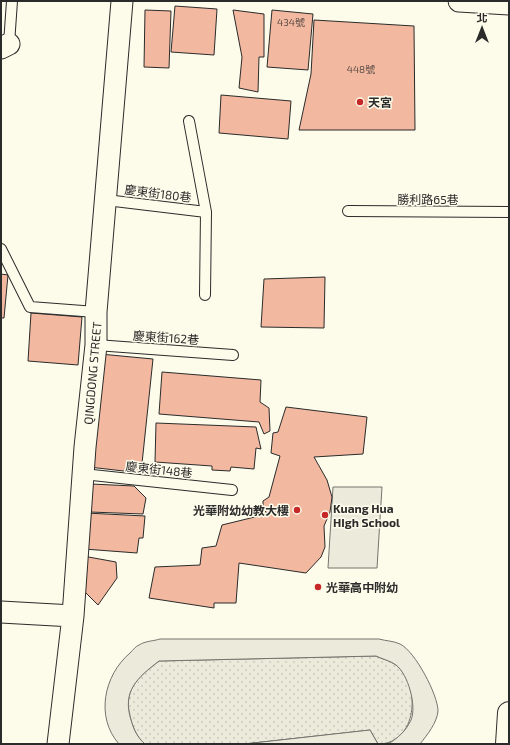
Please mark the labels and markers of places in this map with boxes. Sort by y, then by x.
place label: 天宮 [368,95,392,109]
marker: 天宮 [355,97,365,107]
place label: Kuang Hua HIgh School [333,501,400,529]
place label: 光華附幼幼教大樓 [193,503,289,517]
marker: 光華附幼幼教大樓 [292,505,302,515]
marker: Kuang Hua HIgh School [320,510,330,520]
place label: 光華高中附幼 [326,580,398,594]
marker: 光華高中附幼 [313,582,323,592]

